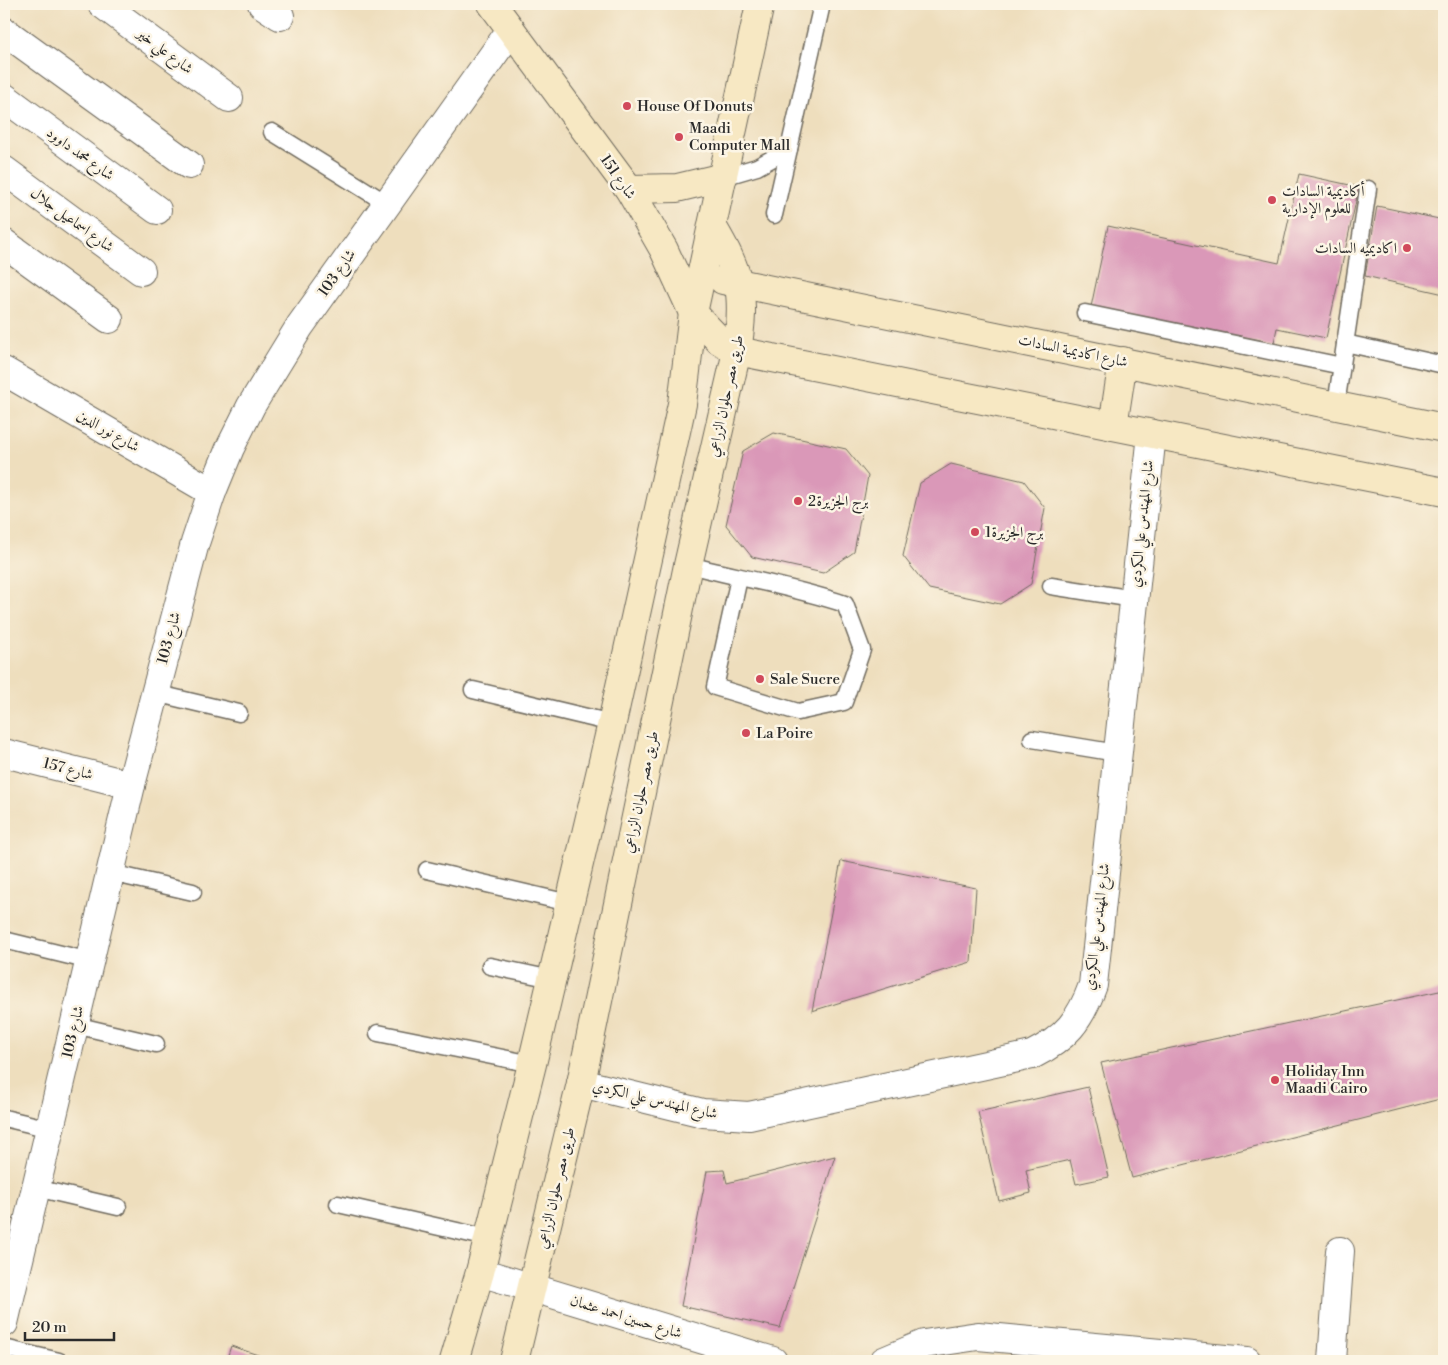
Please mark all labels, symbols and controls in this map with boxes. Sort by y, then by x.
street label: شارع علي خير [129,23,197,81]
place label: House Of Donuts [637,97,753,116]
marker: House Of Donuts [621,100,633,112]
place label: Maadi Computer Mall [689,119,791,155]
street label: شارع محمد داوود [41,123,118,187]
marker: Maadi Computer Mall [673,131,685,143]
street label: شارع 151 [593,151,640,205]
place label: أكاديمية السادات للعلوم الإدارية [1282,180,1365,221]
street label: شارع اسماعيل جلال [25,183,117,259]
marker: أكاديمية السادات للعلوم الإدارية [1266,194,1278,206]
place label: اكاديميه السادات [1315,239,1397,258]
marker: اكاديميه السادات [1401,242,1413,254]
street label: شارع 103 [314,246,363,302]
street label: شارع اكاديمية السادات [1016,330,1129,375]
street label: طريق مصر حلوان الزراعي [704,333,750,459]
street label: شارع نور الدين [72,405,143,459]
street label: شارع المهندس علي الكردي [1126,459,1162,589]
place label: برج الجزيرة2 [808,492,869,514]
marker: برج الجزيرة2 [792,495,804,507]
place label: برج الجزيرة1 [985,523,1044,545]
marker: برج الجزيرة1 [969,526,981,538]
street label: شارع 103 [153,610,188,667]
place label: Sale Sucre [770,670,840,689]
marker: Sale Sucre [754,673,766,685]
place label: La Poire [756,724,813,743]
marker: La Poire [740,727,752,739]
street label: طريق مصر حلوان الزراعي [619,729,665,855]
street label: شارع 157 [40,754,95,787]
street label: شارع المهندس علي الكردي [1080,862,1118,992]
street label: شارع 103 [58,1004,91,1061]
place label: Holiday Inn Maadi Cairo [1285,1062,1368,1098]
marker: Holiday Inn Maadi Cairo [1269,1074,1281,1086]
street label: شارع المهندس علي الكردي [590,1076,719,1128]
street label: طريق مصر حلوان الزراعي [533,1125,581,1251]
street label: شارع حسين احمد عثمان [567,1291,684,1346]
scale bar [25,1310,114,1342]
text: 20 m [32,1318,67,1337]

